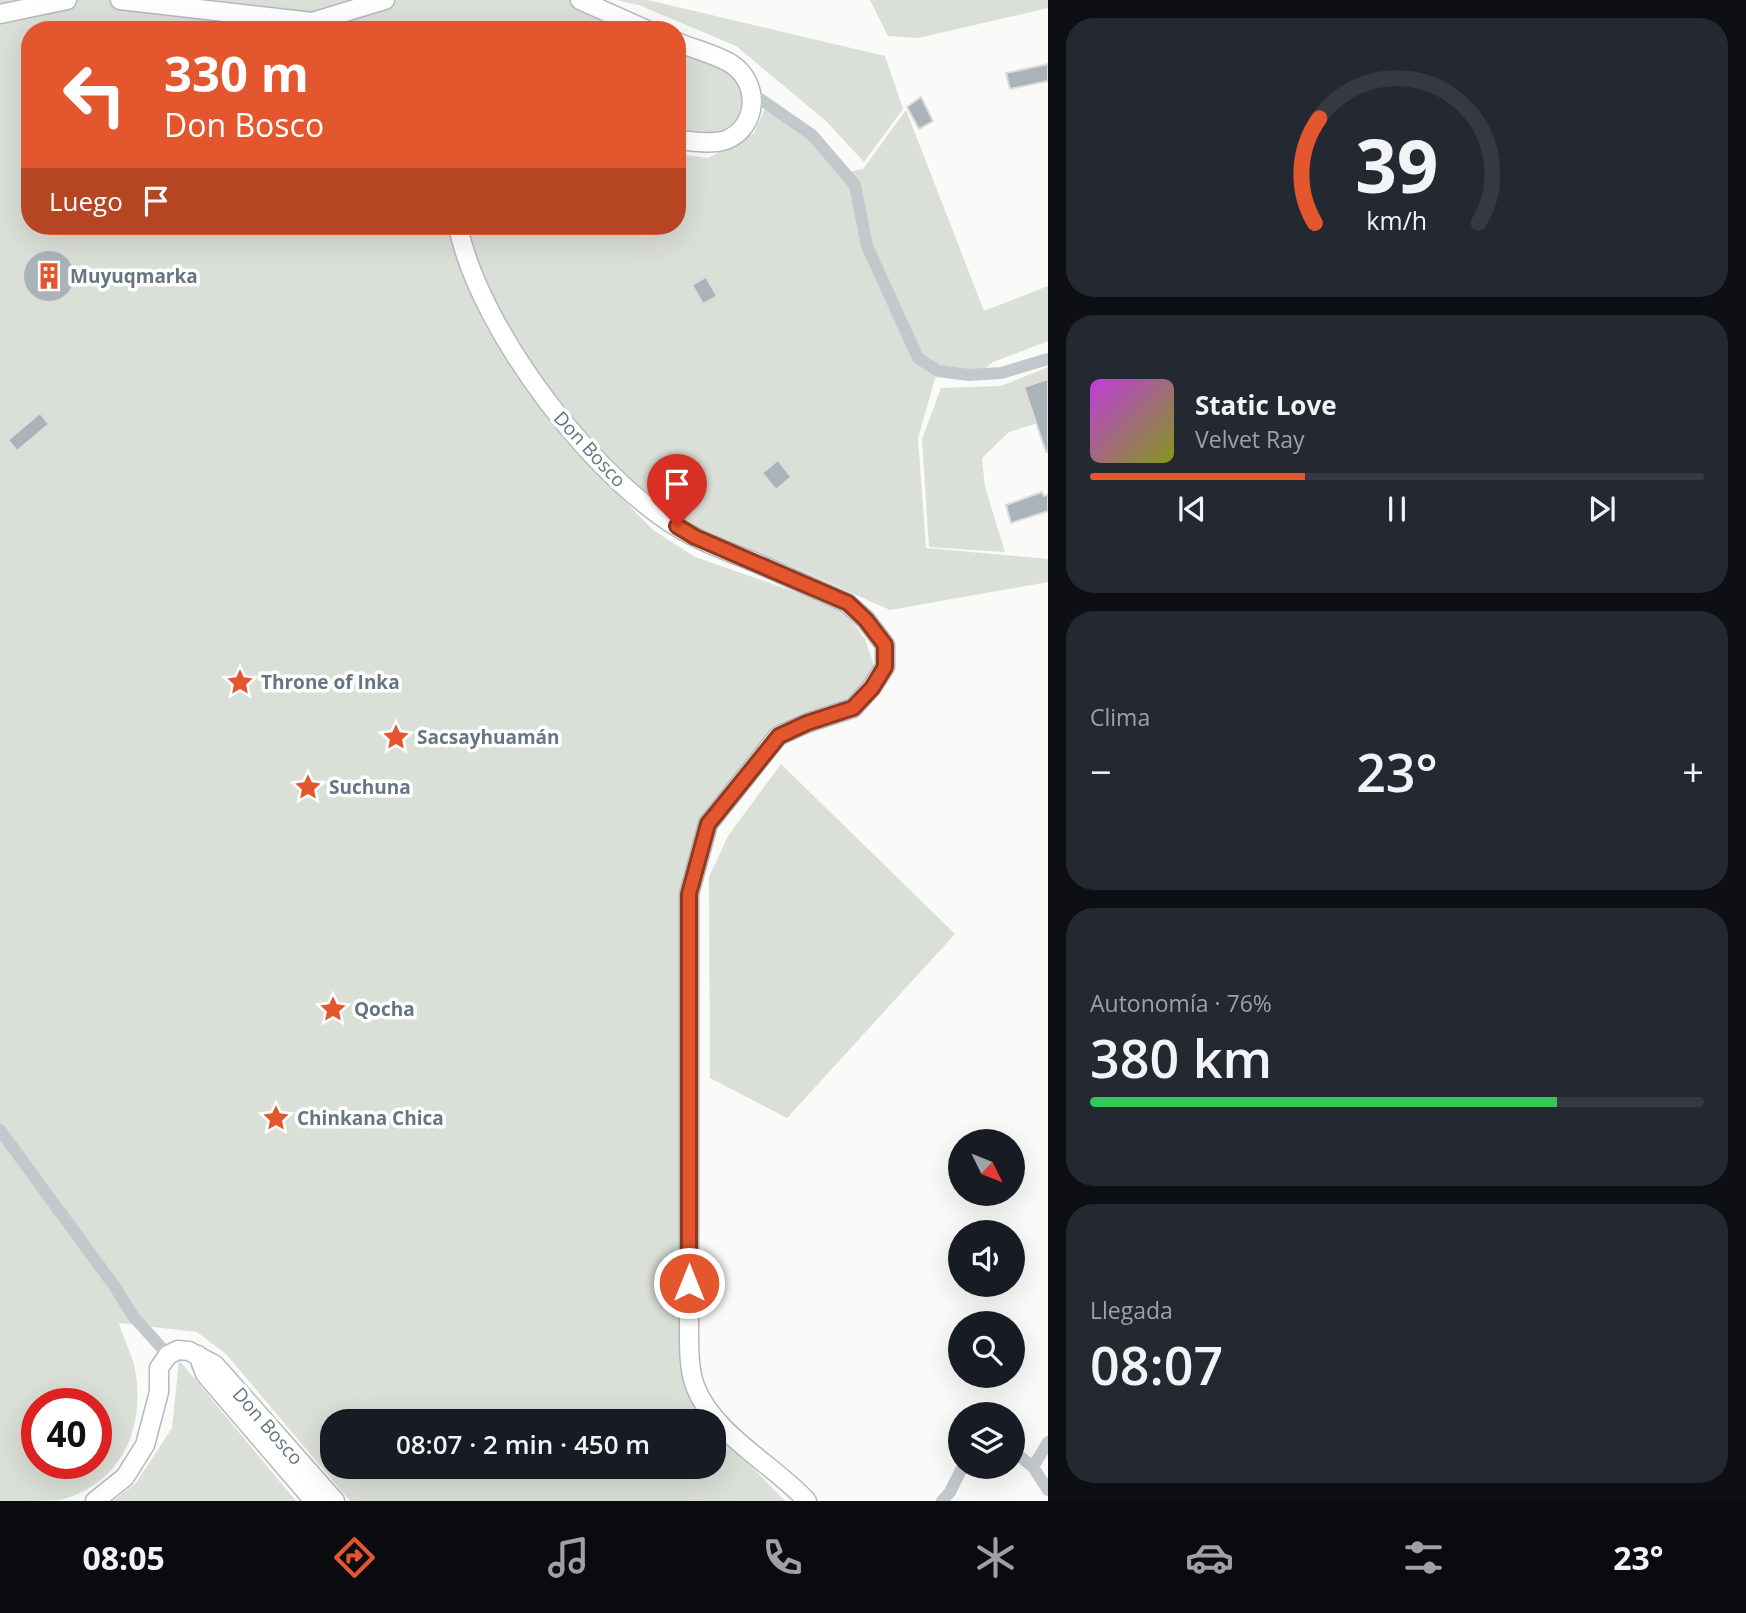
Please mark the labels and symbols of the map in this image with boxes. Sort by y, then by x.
building icon: Muyuqmarka [34,261,64,291]
place label: Muyuqmarka [70,263,198,289]
street label: Don Bosco [548,405,632,493]
pin [647,454,707,526]
place icon: Throne of Inka [225,667,255,697]
place label: Throne of Inka [261,669,400,695]
place icon: Sacsayhuamán [381,722,411,752]
place label: Sacsayhuamán [417,724,560,750]
place icon: Suchuna [293,772,323,802]
place label: Suchuna [329,774,411,800]
place icon: Qocha [318,994,348,1024]
place label: Qocha [354,996,415,1022]
place icon: Chinkana Chica [261,1103,291,1133]
place label: Chinkana Chica [297,1105,444,1131]
north arrow [948,1129,1026,1206]
position arrow [652,1246,726,1320]
street label: Don Bosco [227,1382,309,1470]
speed limit sign: 40 [21,1388,112,1479]

